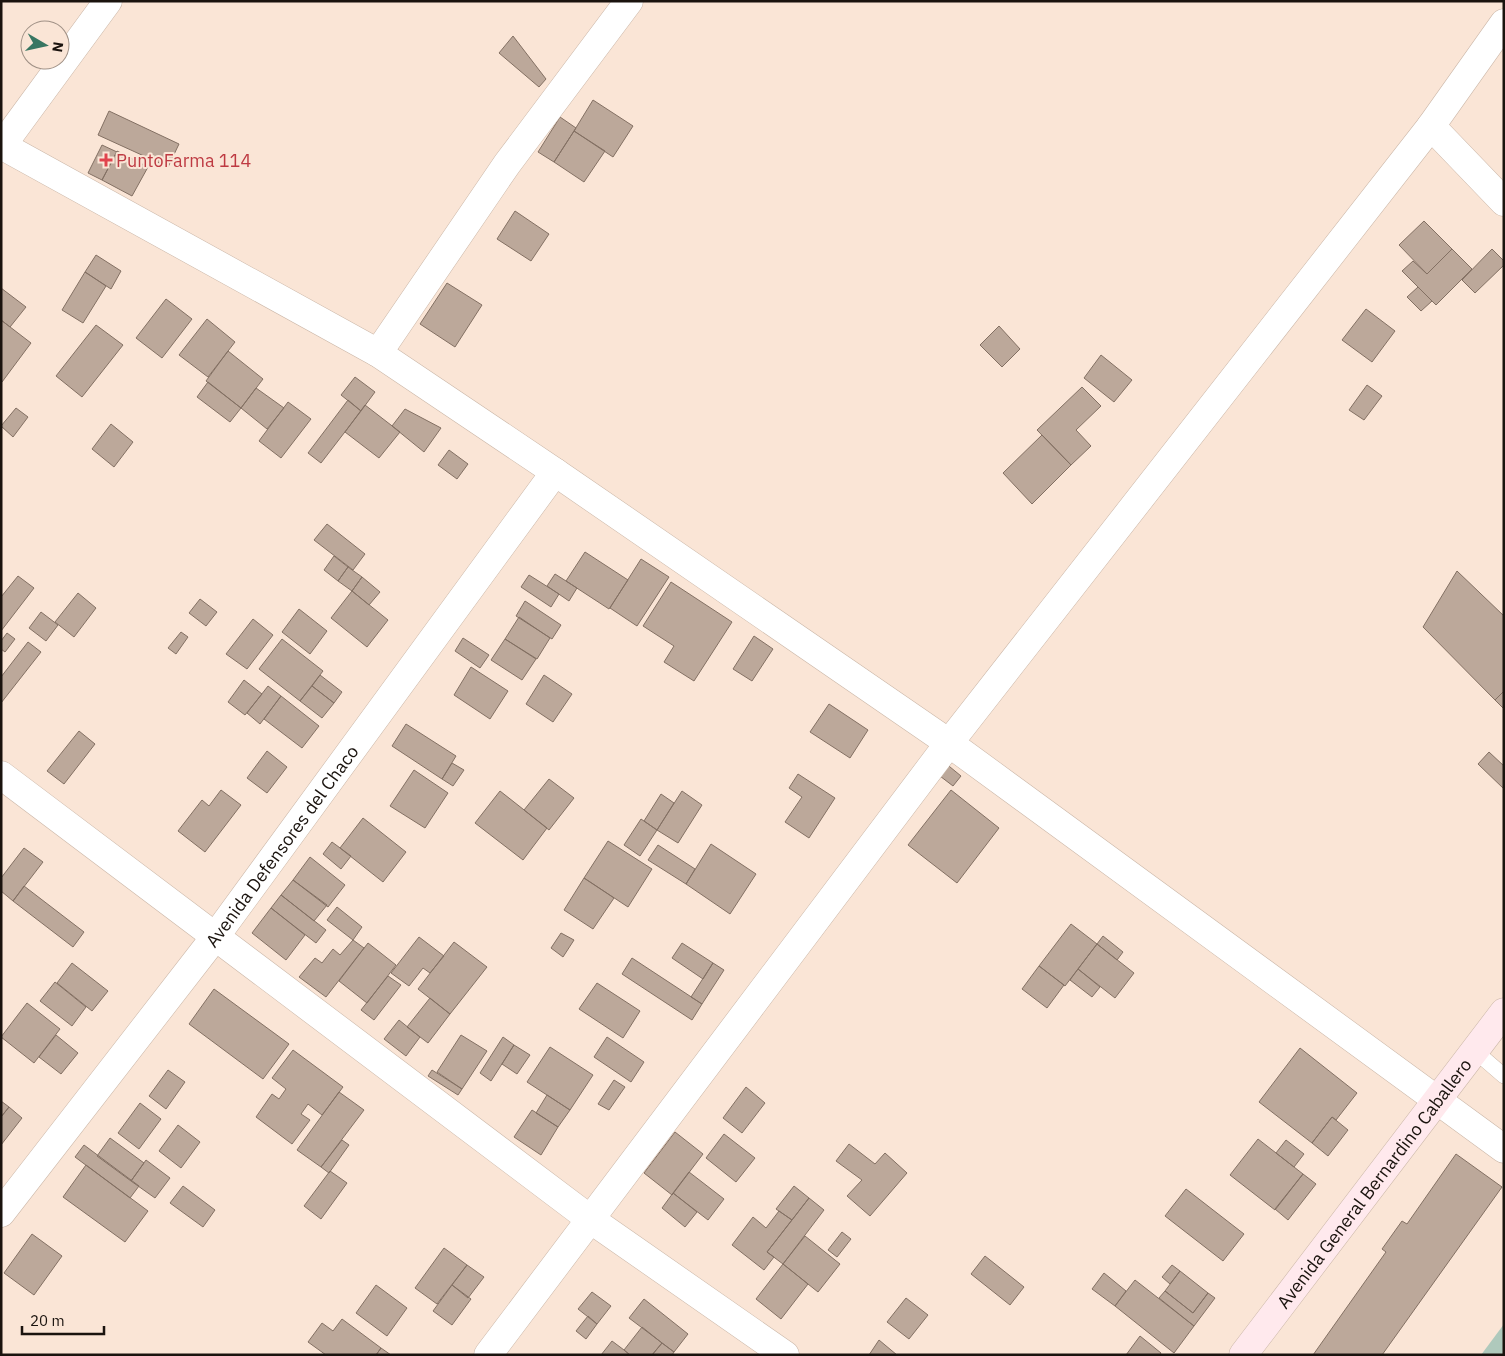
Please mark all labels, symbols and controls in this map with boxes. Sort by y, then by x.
north arrow [20,20,70,70]
text: N [48,41,68,53]
place label: PuntoFarma 114 [116,149,251,172]
marker: PuntoFarma 114 [100,154,112,166]
street label: Avenida Defensores del Chaco [200,740,363,952]
street label: Avenida General Bernardino Caballero [1271,1054,1476,1313]
scale bar [22,1304,105,1336]
text: 20 m [30,1311,65,1330]

